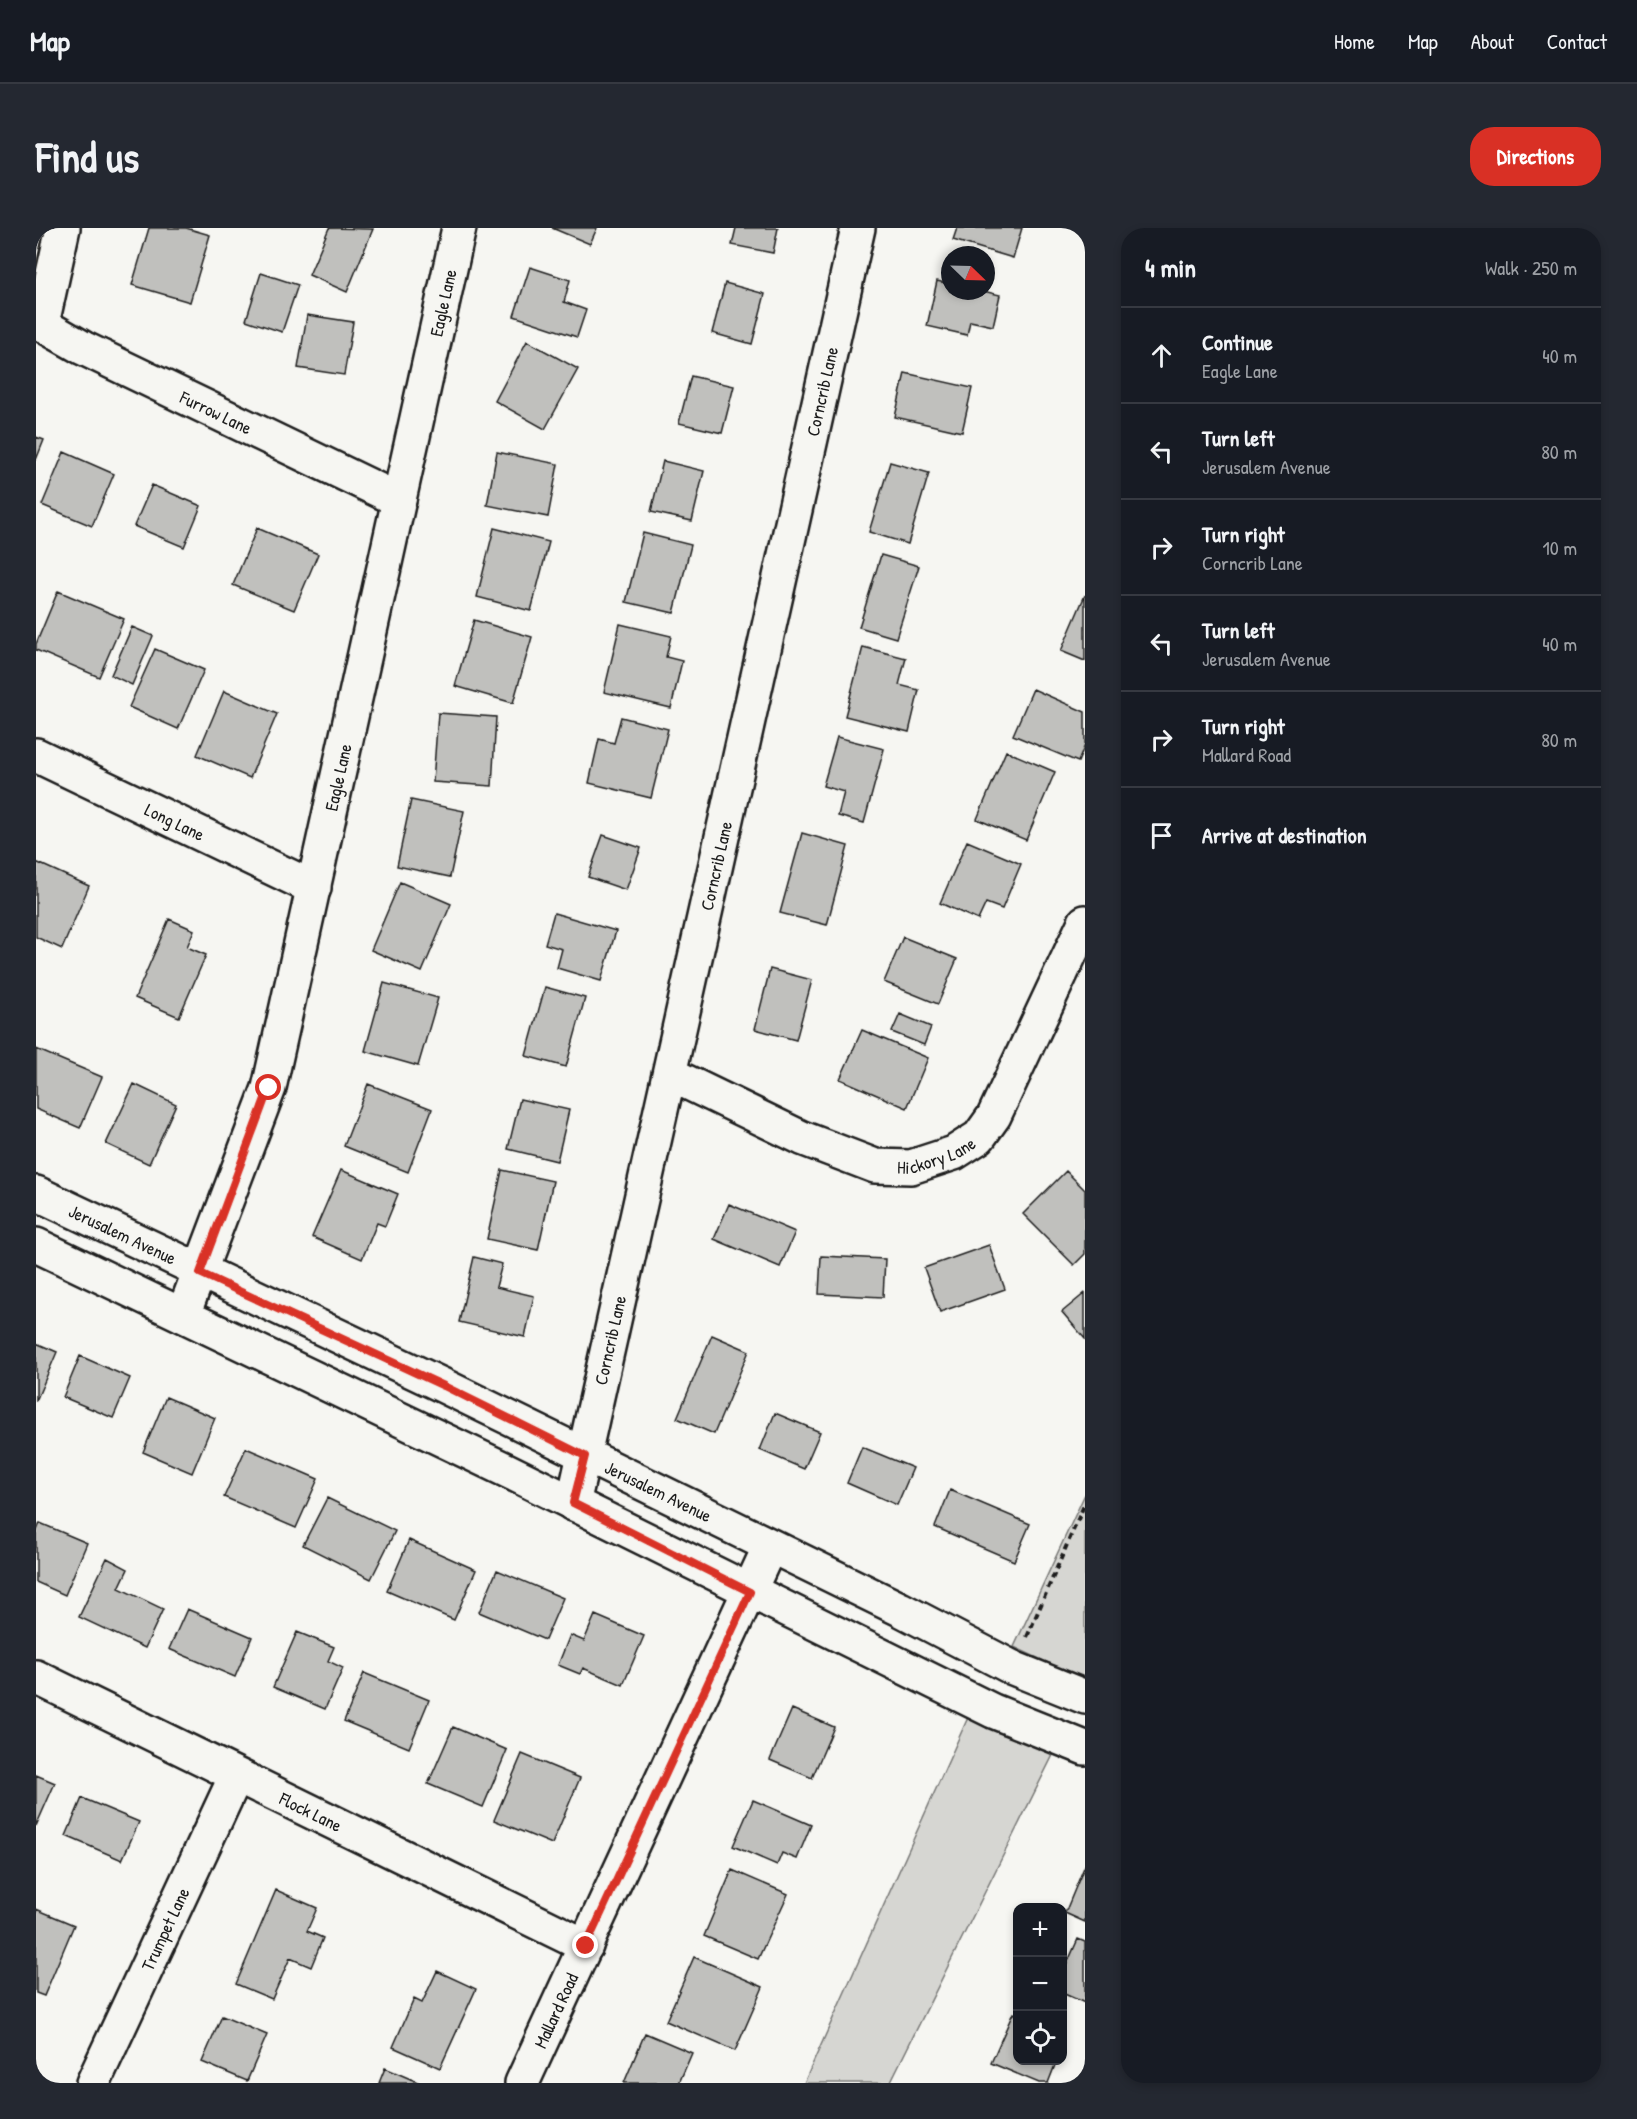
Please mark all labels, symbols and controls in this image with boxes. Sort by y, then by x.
text: Map [30,22,70,60]
text: Home [1334,27,1375,56]
text: Map [1408,27,1438,56]
text: About [1471,27,1514,56]
text: Contact [1547,27,1607,56]
button: Directions [1470,127,1601,186]
text: Find us [36,128,139,185]
north arrow [941,246,995,300]
text: 4 min [1145,250,1196,285]
text: Walk · 250 m [1485,254,1577,281]
street label: Eagle Lane [423,267,462,339]
text: Continue [1202,327,1273,357]
icon: ahead [1145,339,1178,372]
text: 40 m [1542,342,1577,369]
street label: Corncrib Lane [799,344,844,438]
text: Eagle Lane [1202,357,1278,384]
street label: Furrow Lane [175,384,256,440]
text: Turn left [1202,423,1275,453]
icon: left [1145,435,1178,468]
text: 80 m [1541,438,1577,465]
text: Jerusalem Avenue [1202,453,1331,480]
text: Turn right [1202,519,1285,549]
icon: right [1145,531,1178,564]
text: 10 m [1543,534,1577,561]
text: Corncrib Lane [1202,549,1303,576]
text: Turn left [1202,615,1275,645]
icon: left [1145,627,1178,660]
text: 40 m [1542,630,1577,657]
text: Jerusalem Avenue [1202,645,1331,672]
text: Turn right [1202,711,1285,741]
icon: right [1145,723,1178,756]
text: 80 m [1541,726,1577,753]
street label: Eagle Lane [318,741,357,813]
text: Mallard Road [1202,741,1291,768]
street label: Long Lane [141,797,209,846]
street label: Corncrib Lane [693,819,738,913]
icon: arrive [1145,819,1178,852]
text: Arrive at destination [1202,820,1367,850]
route start [255,1074,281,1100]
street label: Hickory Lane [897,1130,980,1179]
street label: Jerusalem Avenue [65,1198,181,1270]
street label: Corncrib Lane [588,1293,632,1387]
street label: Jerusalem Avenue [601,1454,716,1528]
street label: Flock Lane [275,1785,346,1837]
street label: Trumpet Lane [135,1883,195,1975]
map controls [1013,1903,1067,2065]
button: + [1013,1903,1067,1957]
route end [572,1932,598,1958]
button: − [1013,1957,1067,2011]
street label: Mallard Road [527,1969,584,2052]
button: locate [1013,2011,1067,2065]

